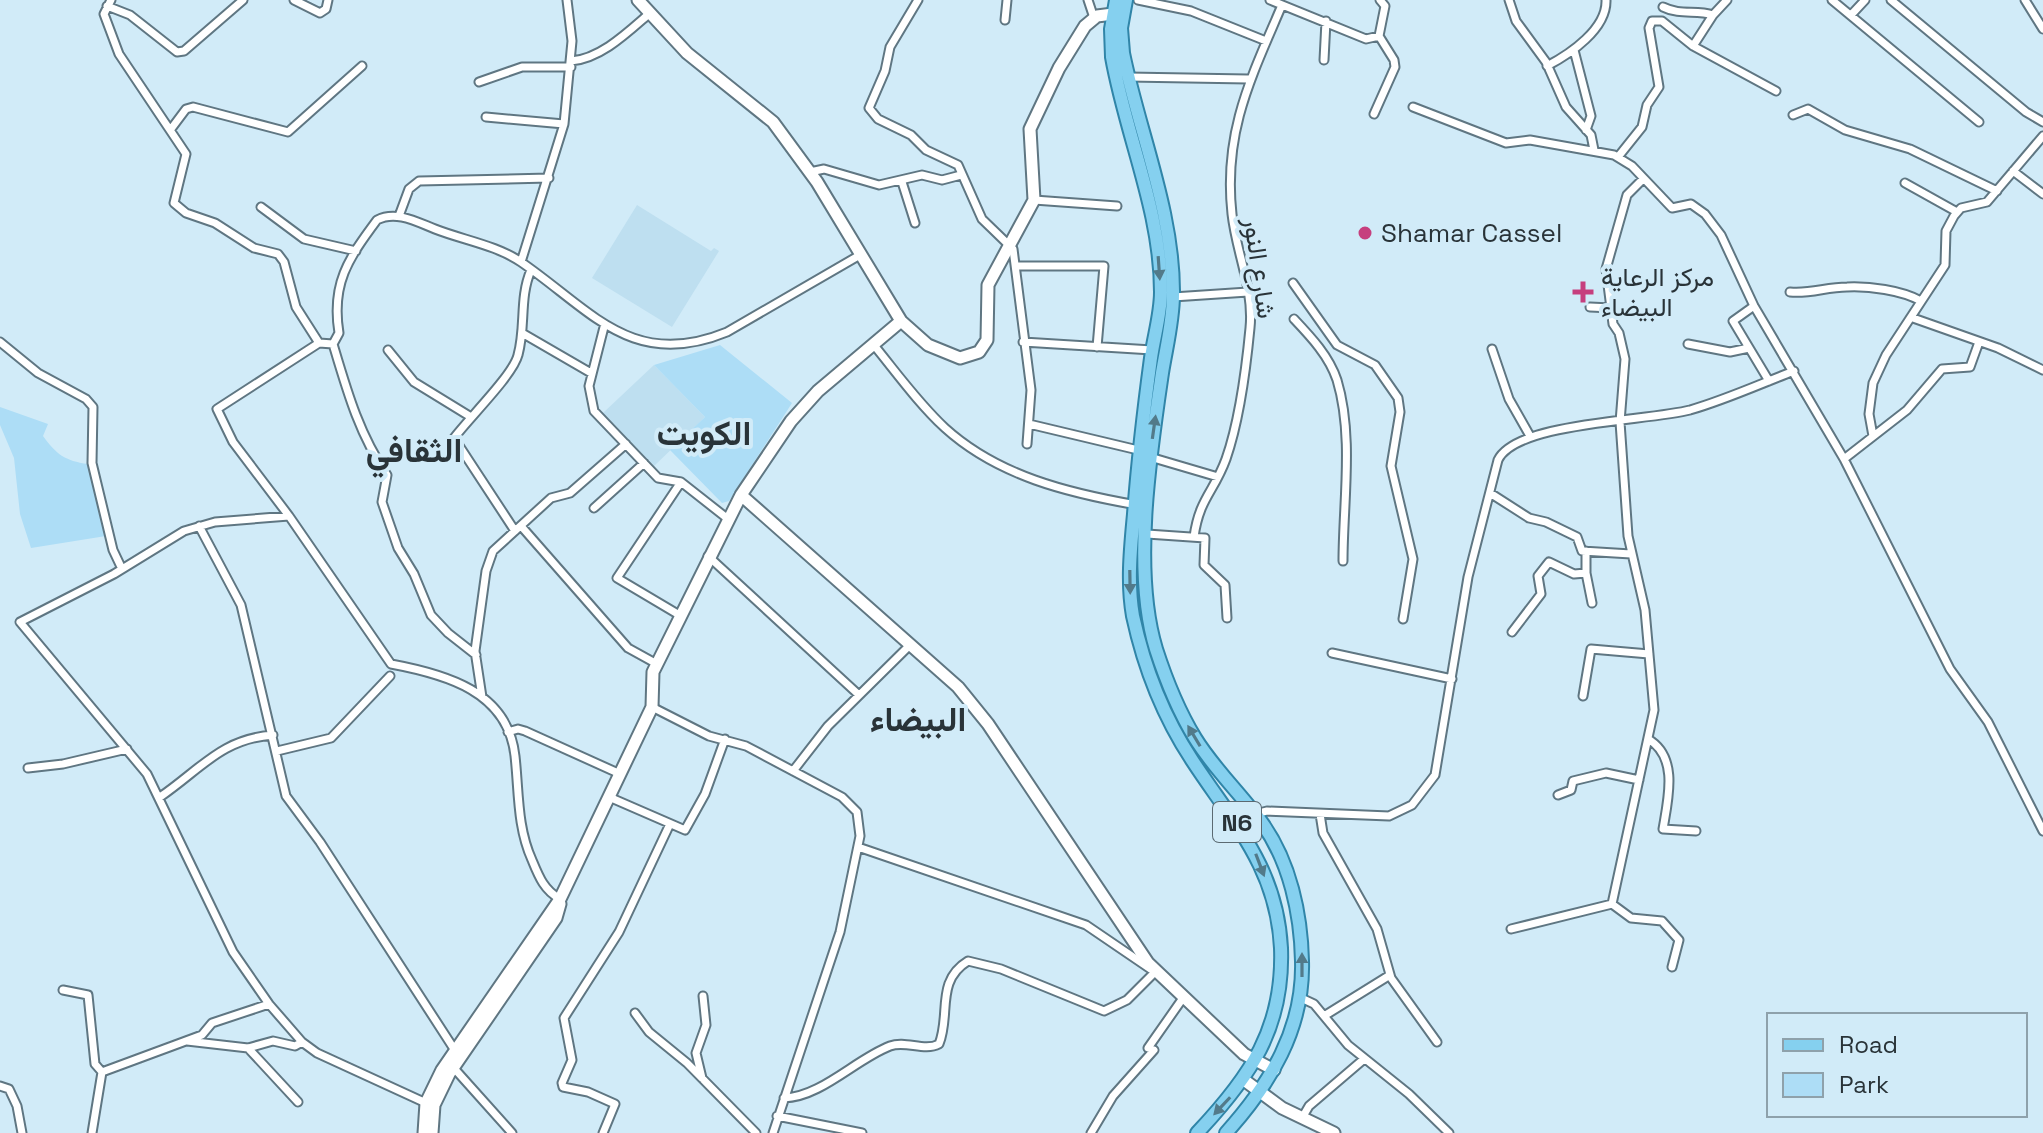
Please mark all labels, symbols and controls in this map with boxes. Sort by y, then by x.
street label: شارع النور [1235,214,1284,321]
place label: Shamar Cassel [1381,216,1562,250]
marker: Shamar Cassel [1356,224,1374,242]
one-way arrow [1153,256,1166,281]
place label: مركز الرعاية البيضاء [1601,260,1714,324]
marker: مركز الرعاية البيضاء [1572,281,1594,303]
district label: الكويت [657,412,751,455]
one-way arrow [1148,415,1161,440]
district label: الثقافي [366,429,462,478]
one-way arrow [1124,570,1137,595]
district label: البيضاء [870,698,966,741]
one-way arrow [1187,725,1201,747]
road number: N6 [1213,802,1261,842]
one-way arrow [1254,853,1267,877]
one-way arrow [1296,952,1308,977]
legend [1767,1013,2027,1117]
text: Road [1839,1029,1898,1060]
text: Park [1839,1069,1889,1100]
one-way arrow [1213,1096,1231,1115]

